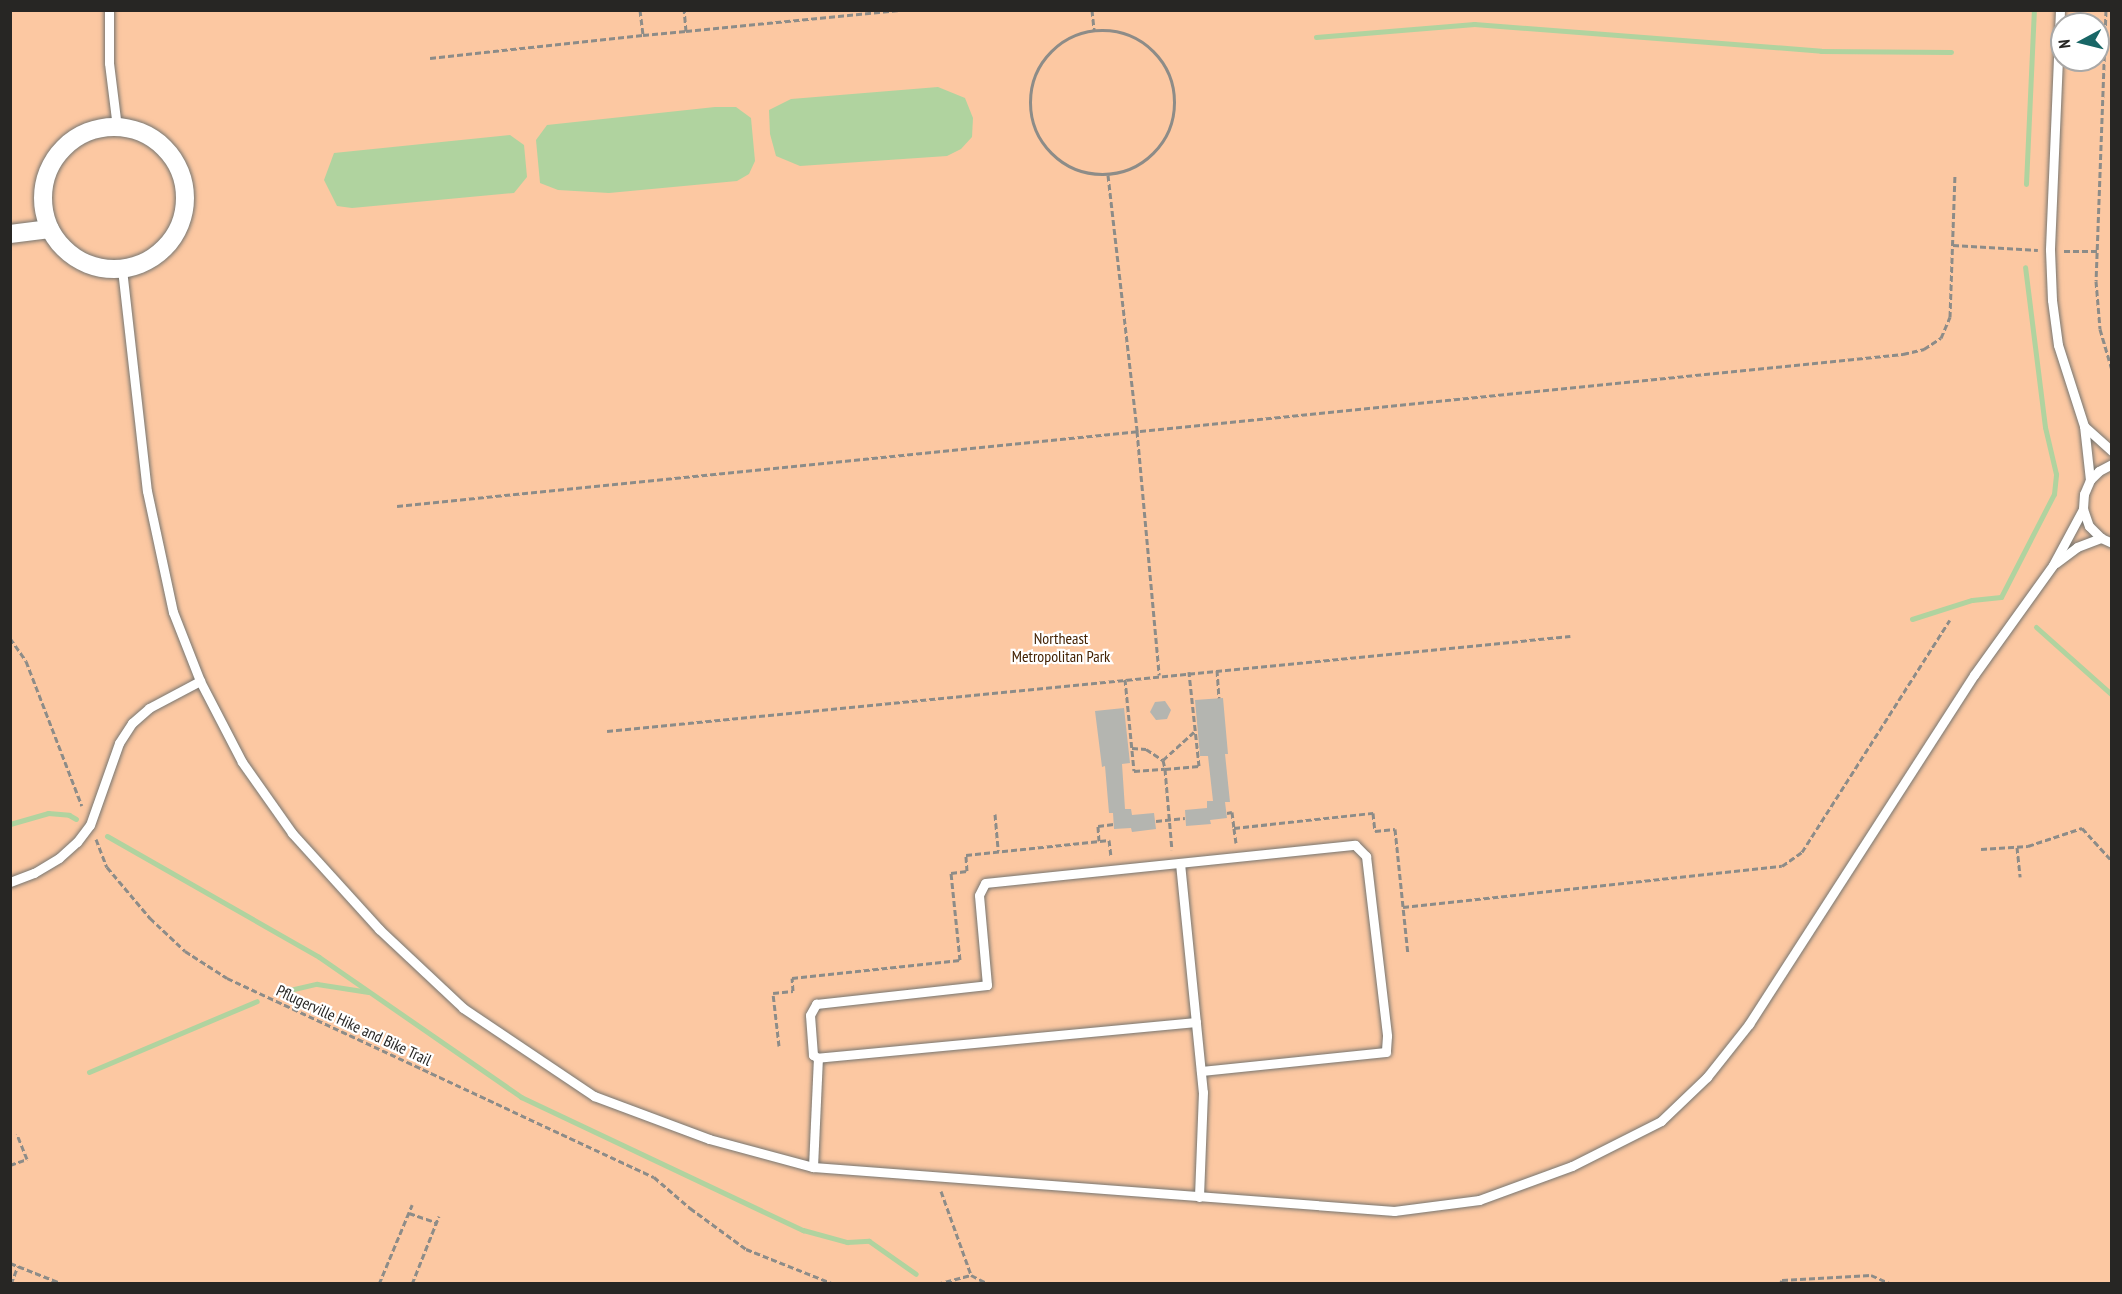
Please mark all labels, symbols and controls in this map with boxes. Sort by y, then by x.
north arrow [2050,12,2110,72]
text: N [2054,38,2075,49]
park label: Northeast Metropolitan Park [1012,628,1110,666]
street label: Pflugerville Hike and Bike Trail [273,981,435,1069]

